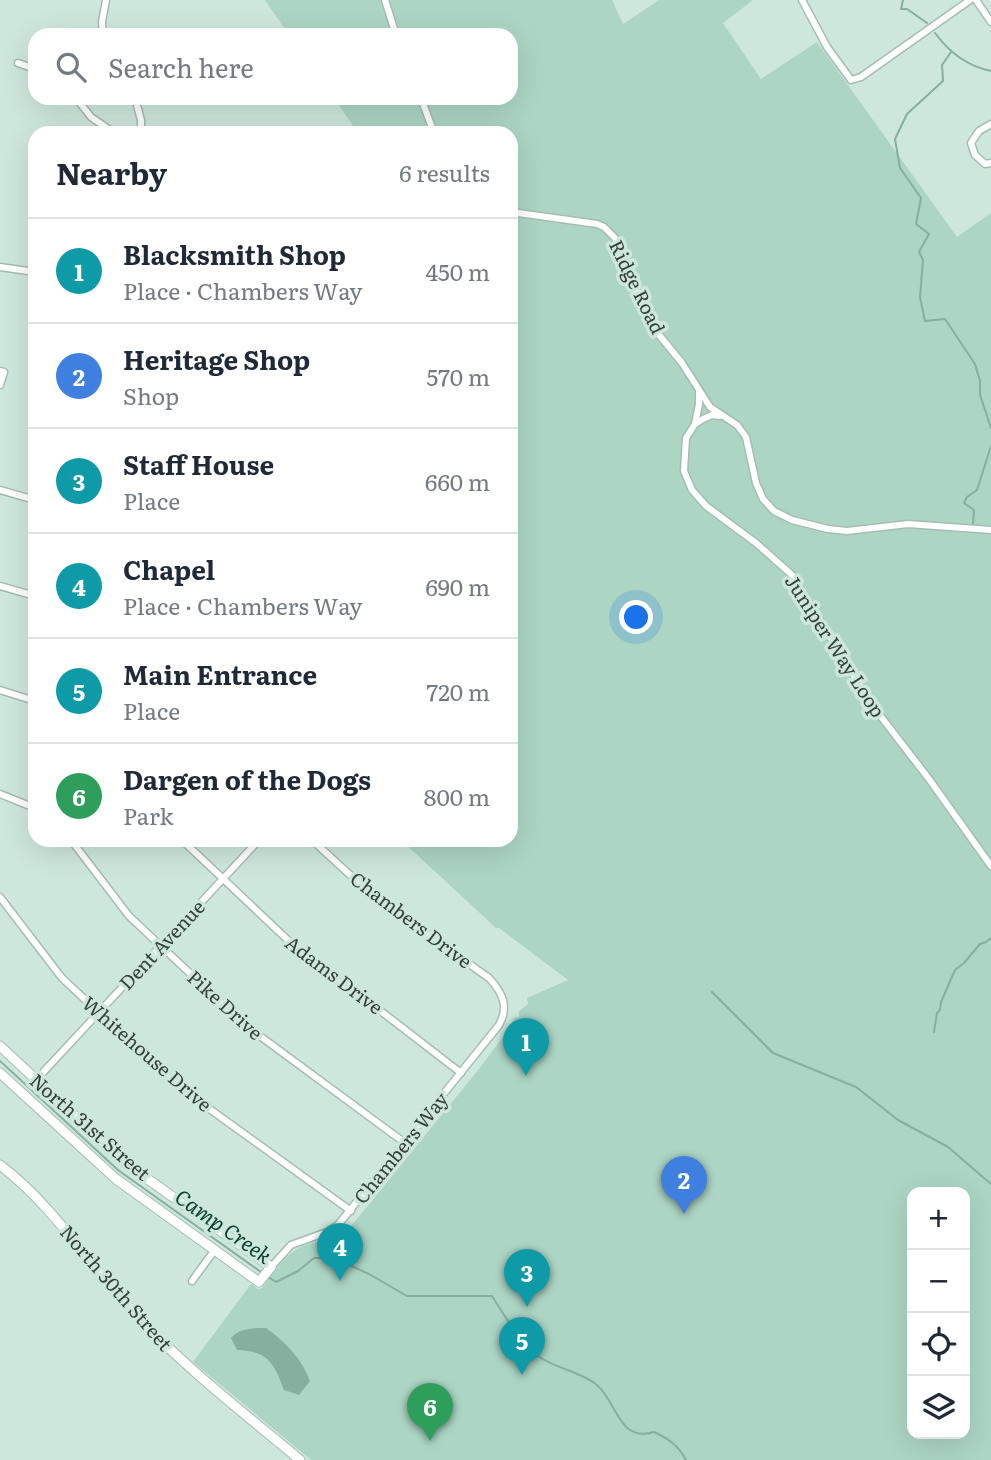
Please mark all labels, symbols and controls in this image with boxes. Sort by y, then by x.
search box [28,28,518,105]
text: Search here [108,47,254,86]
icon: search [52,48,90,86]
text: Nearby [56,150,167,194]
text: 6 results [399,155,490,189]
text: Blacksmith Shop [123,234,346,273]
street label: Ridge Road [603,235,673,339]
text: 1 [74,254,84,288]
text: 450 m [425,254,490,288]
text: Place · Chambers Way [123,273,363,307]
text: Heritage Shop [123,339,310,378]
text: 2 [73,359,85,393]
text: 570 m [427,359,490,393]
text: Shop [123,378,179,412]
text: Staff House [123,444,274,483]
text: 3 [73,464,85,498]
text: 660 m [425,464,490,498]
text: Place [123,483,180,517]
text: Chapel [123,549,215,588]
street label: Juniper Way Loop [779,568,893,722]
text: 4 [72,569,86,603]
text: 690 m [425,569,490,603]
text: Place · Chambers Way [123,588,363,622]
your location [619,600,653,634]
text: Main Entrance [123,654,317,693]
text: 5 [73,674,85,708]
text: 720 m [426,674,490,708]
text: Place [123,693,180,727]
text: Dargen of the Dogs [123,759,371,798]
text: 6 [72,779,86,813]
text: 800 m [424,779,490,813]
text: Park [123,798,173,832]
street label: Chambers Drive [345,864,478,974]
street label: Dent Avenue [112,893,211,996]
street label: Adams Drive [280,928,389,1020]
street label: Pike Drive [182,963,270,1046]
street label: Whitehouse Drive [77,989,219,1118]
pin: 1 [503,1018,549,1076]
street label: North 31st Street [24,1066,157,1187]
street label: Chambers Way [346,1085,454,1209]
pin: 2 [661,1156,707,1214]
water label: Camp Creek [170,1180,280,1270]
map controls [907,1187,970,1439]
button: + [907,1187,970,1250]
street label: North 30th Street [54,1218,180,1357]
pin: 4 [317,1223,363,1281]
pin: 3 [504,1249,550,1307]
button: − [907,1250,970,1313]
button: locate [907,1313,970,1376]
pin: 5 [499,1317,545,1375]
button: layers [907,1376,970,1439]
pin: 6 [407,1383,453,1441]

